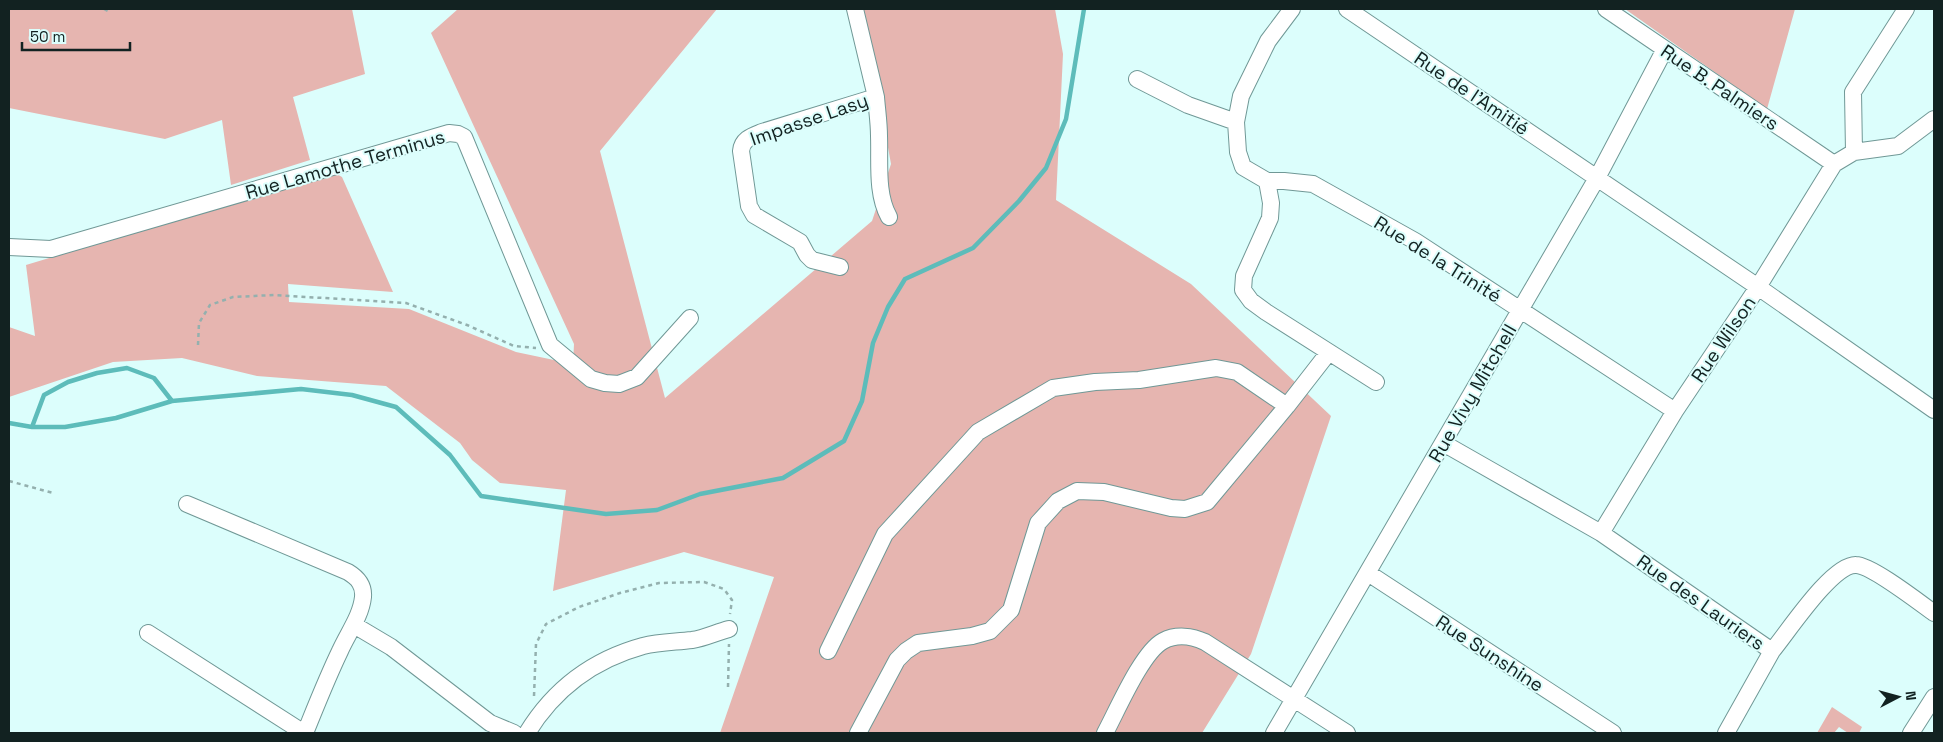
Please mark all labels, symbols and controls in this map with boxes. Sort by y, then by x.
scale bar [22,20,130,52]
text: 50 m [30,27,65,46]
street label: Rue B. Palmiers [1656,39,1784,136]
street label: Rue de l'Amitié [1409,46,1534,141]
street label: Impasse Lasy [747,88,871,151]
street label: Rue Lamothe Terminus [242,124,448,205]
street label: Rue de la Trinité [1369,210,1506,309]
street label: Rue Wilson [1685,291,1761,387]
street label: Rue Vivy Mitchell [1423,320,1522,467]
street label: Rue des Lauriers [1632,549,1770,656]
street label: Rue Sunshine [1431,609,1548,698]
north arrow [1873,672,1923,722]
text: N [1901,690,1920,701]

